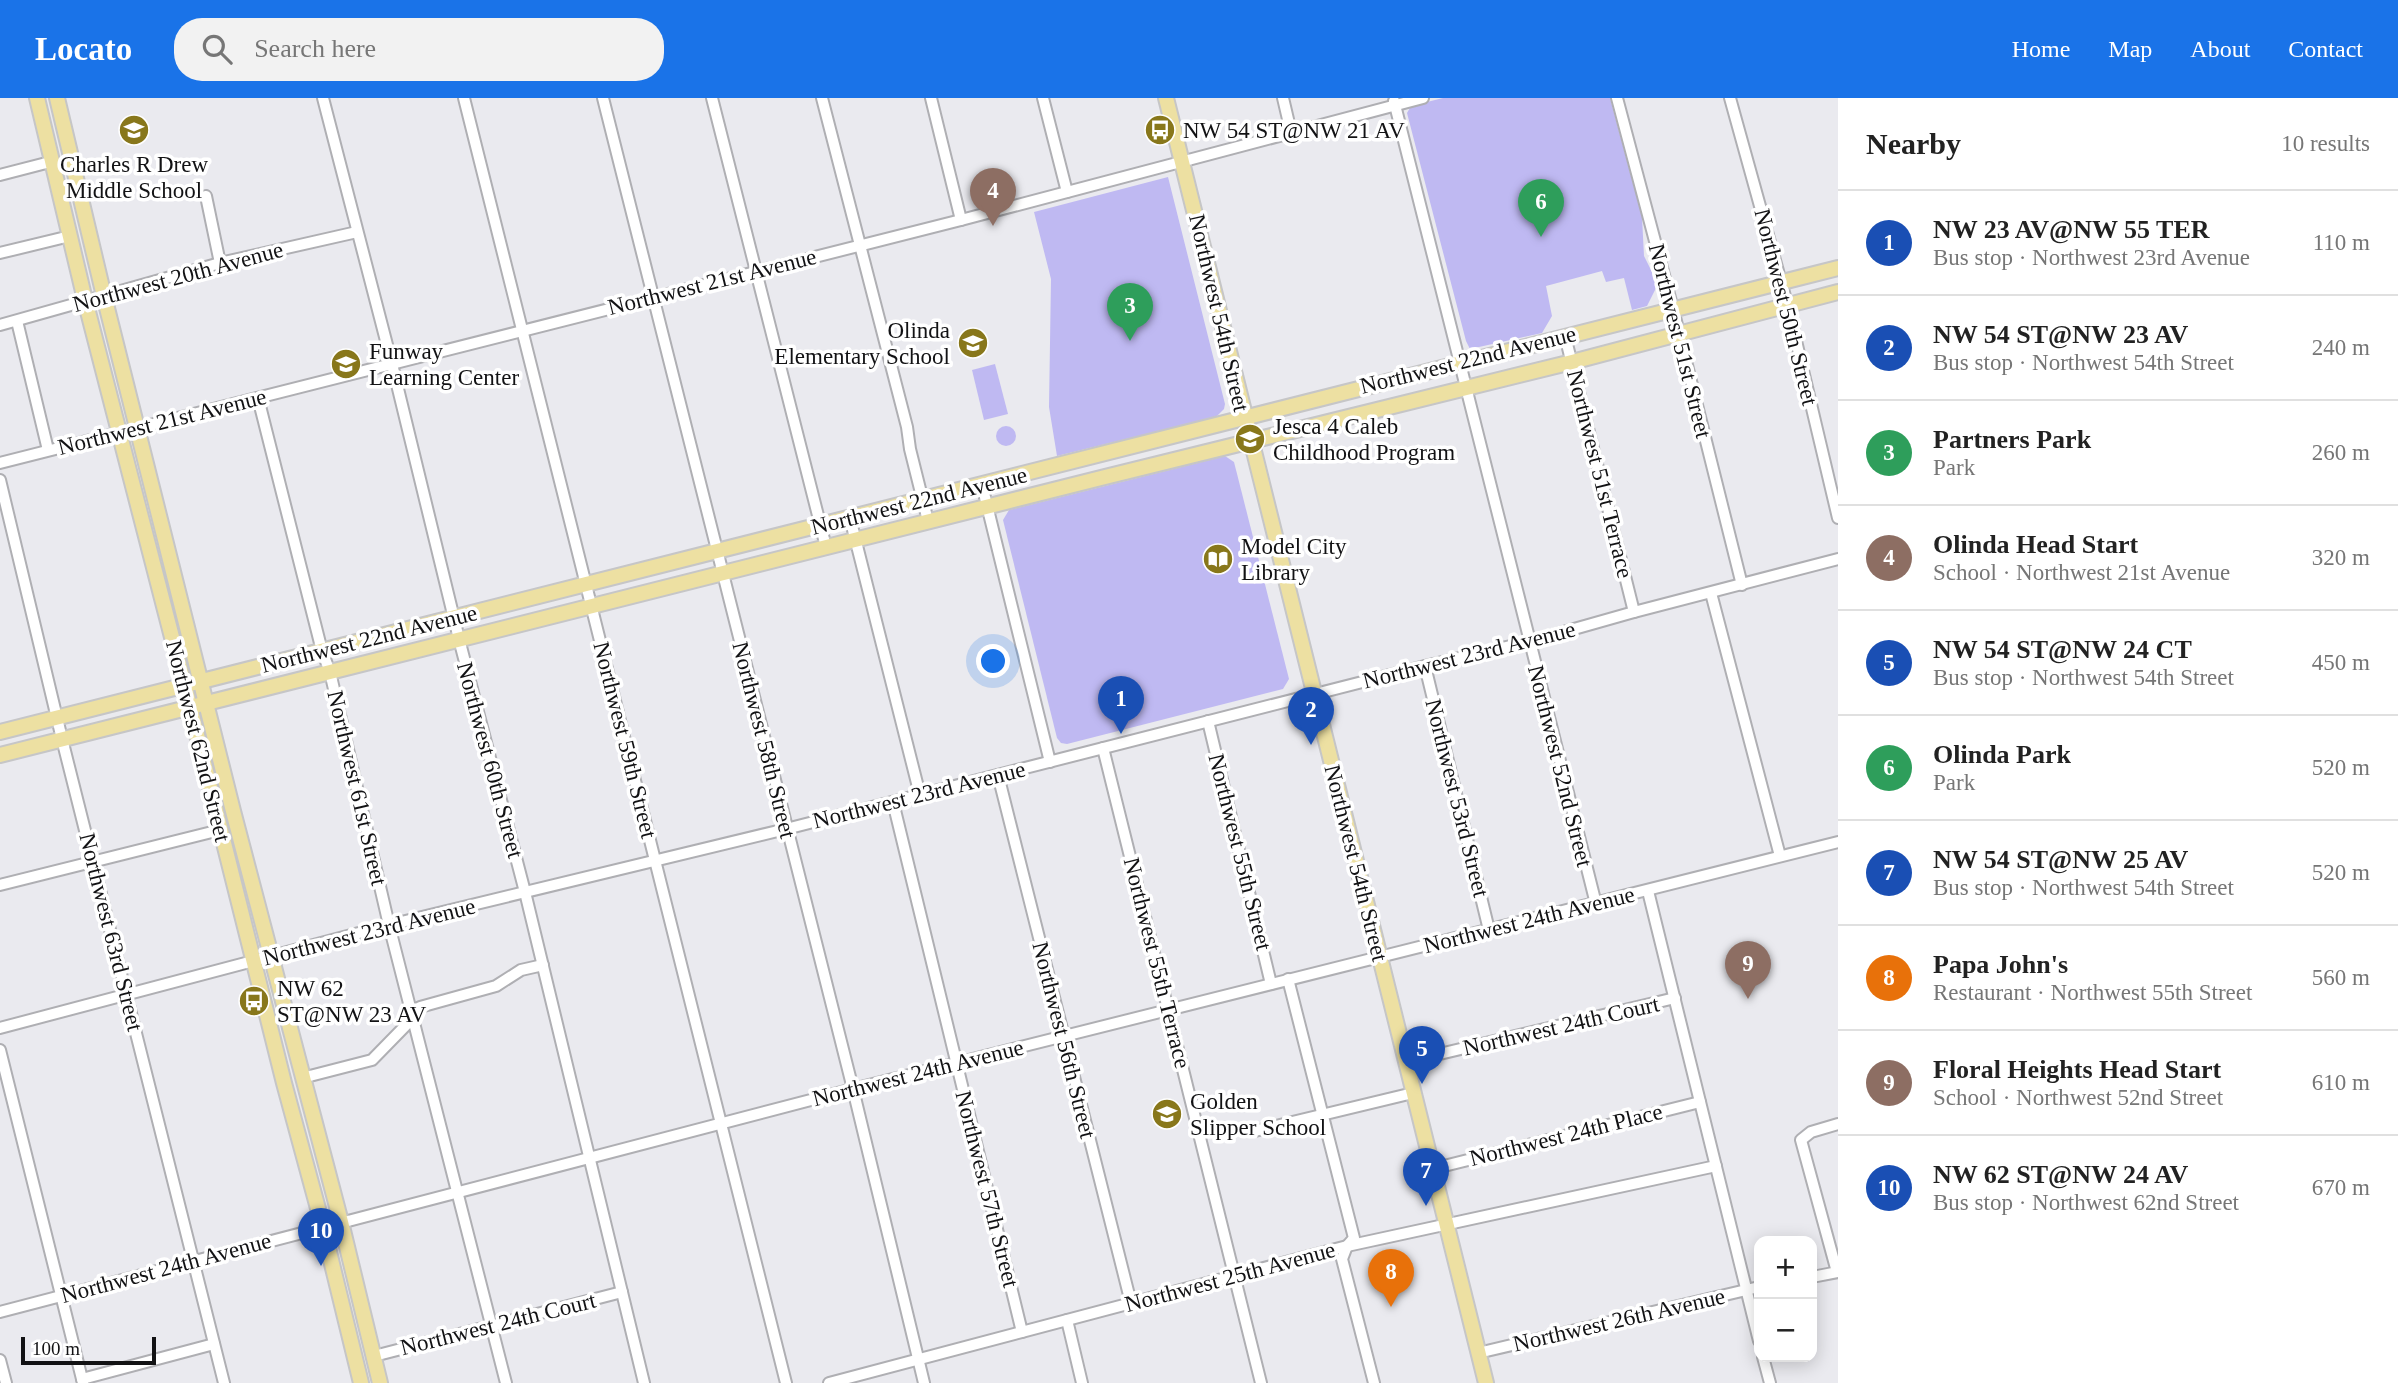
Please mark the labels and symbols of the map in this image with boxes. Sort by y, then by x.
school or university icon: Charles R Drew Middle School [117,113,151,147]
bus stop icon: NW 54 ST@NW 21 AV [1143,113,1177,147]
place label: NW 54 ST@NW 21 AV [1183,118,1405,143]
place label: Charles R Drew Middle School [60,152,208,203]
pin: 4 [970,168,1016,226]
pin: 6 [1518,179,1564,237]
street label: Northwest 50th Street [1749,206,1823,409]
street label: Northwest 54th Street [1184,212,1254,415]
street label: Northwest 20th Avenue [70,237,286,317]
street label: Northwest 51st Street [1644,241,1716,441]
street label: Northwest 21st Avenue [605,244,819,320]
pin: 3 [1107,283,1153,341]
place label: Olinda Elementary School [774,318,950,369]
street label: Northwest 22nd Avenue [1357,321,1579,399]
school or university icon: Olinda Elementary School [956,326,990,360]
place label: Funway Learning Center [369,339,519,390]
school or university icon: Funway Learning Center [329,347,363,381]
street label: Northwest 51st Terrace [1562,367,1638,581]
street label: Northwest 21st Avenue [55,384,269,460]
place label: Jesca 4 Caleb Childhood Program [1273,414,1455,465]
school or university icon: Jesca 4 Caleb Childhood Program [1233,422,1267,456]
street label: Northwest 22nd Avenue [808,462,1030,540]
place label: Model City Library [1241,534,1347,585]
library icon: Model City Library [1201,542,1235,576]
street label: Northwest 22nd Avenue [258,600,480,678]
street label: Northwest 23rd Avenue [1360,616,1578,694]
street label: Northwest 62nd Street [161,638,235,845]
street label: Northwest 59th Street [588,639,662,842]
street label: Northwest 58th Street [727,639,801,842]
your location [976,644,1010,678]
street label: Northwest 60th Street [452,659,528,861]
street label: Northwest 52nd Street [1523,663,1597,870]
pin: 1 [1098,676,1144,734]
pin: 2 [1288,687,1334,745]
street label: Northwest 61st Street [322,688,392,889]
street label: Northwest 53rd Street [1420,696,1494,900]
street label: Northwest 55th Street [1203,751,1277,954]
street label: Northwest 23rd Avenue [810,756,1028,834]
street label: Northwest 54th Street [1319,762,1393,965]
street label: Northwest 63rd Street [74,830,148,1034]
street label: Northwest 55th Terrace [1119,855,1195,1071]
street label: Northwest 24th Avenue [1421,882,1637,958]
street label: Northwest 23rd Avenue [260,893,478,971]
street label: Northwest 56th Street [1027,939,1101,1142]
pin: 9 [1725,941,1771,999]
place label: NW 62 ST@NW 23 AV [277,976,427,1027]
bus stop icon: NW 62 ST@NW 23 AV [237,984,271,1018]
street label: Northwest 24th Court [1460,991,1662,1061]
pin: 5 [1399,1026,1445,1084]
street label: Northwest 24th Avenue [810,1035,1026,1111]
street label: Northwest 57th Street [950,1088,1024,1291]
place label: Golden Slipper School [1190,1089,1326,1140]
school or university icon: Golden Slipper School [1150,1097,1184,1131]
street label: Northwest 24th Place [1467,1099,1665,1171]
pin: 7 [1403,1148,1449,1206]
pin: 10 [298,1208,344,1266]
street label: Northwest 24th Avenue [58,1228,274,1308]
street label: Northwest 25th Avenue [1122,1237,1338,1317]
pin: 8 [1368,1249,1414,1307]
street label: Northwest 26th Avenue [1511,1283,1727,1357]
street label: Northwest 24th Court [398,1287,599,1360]
scale bar [21,1334,156,1366]

